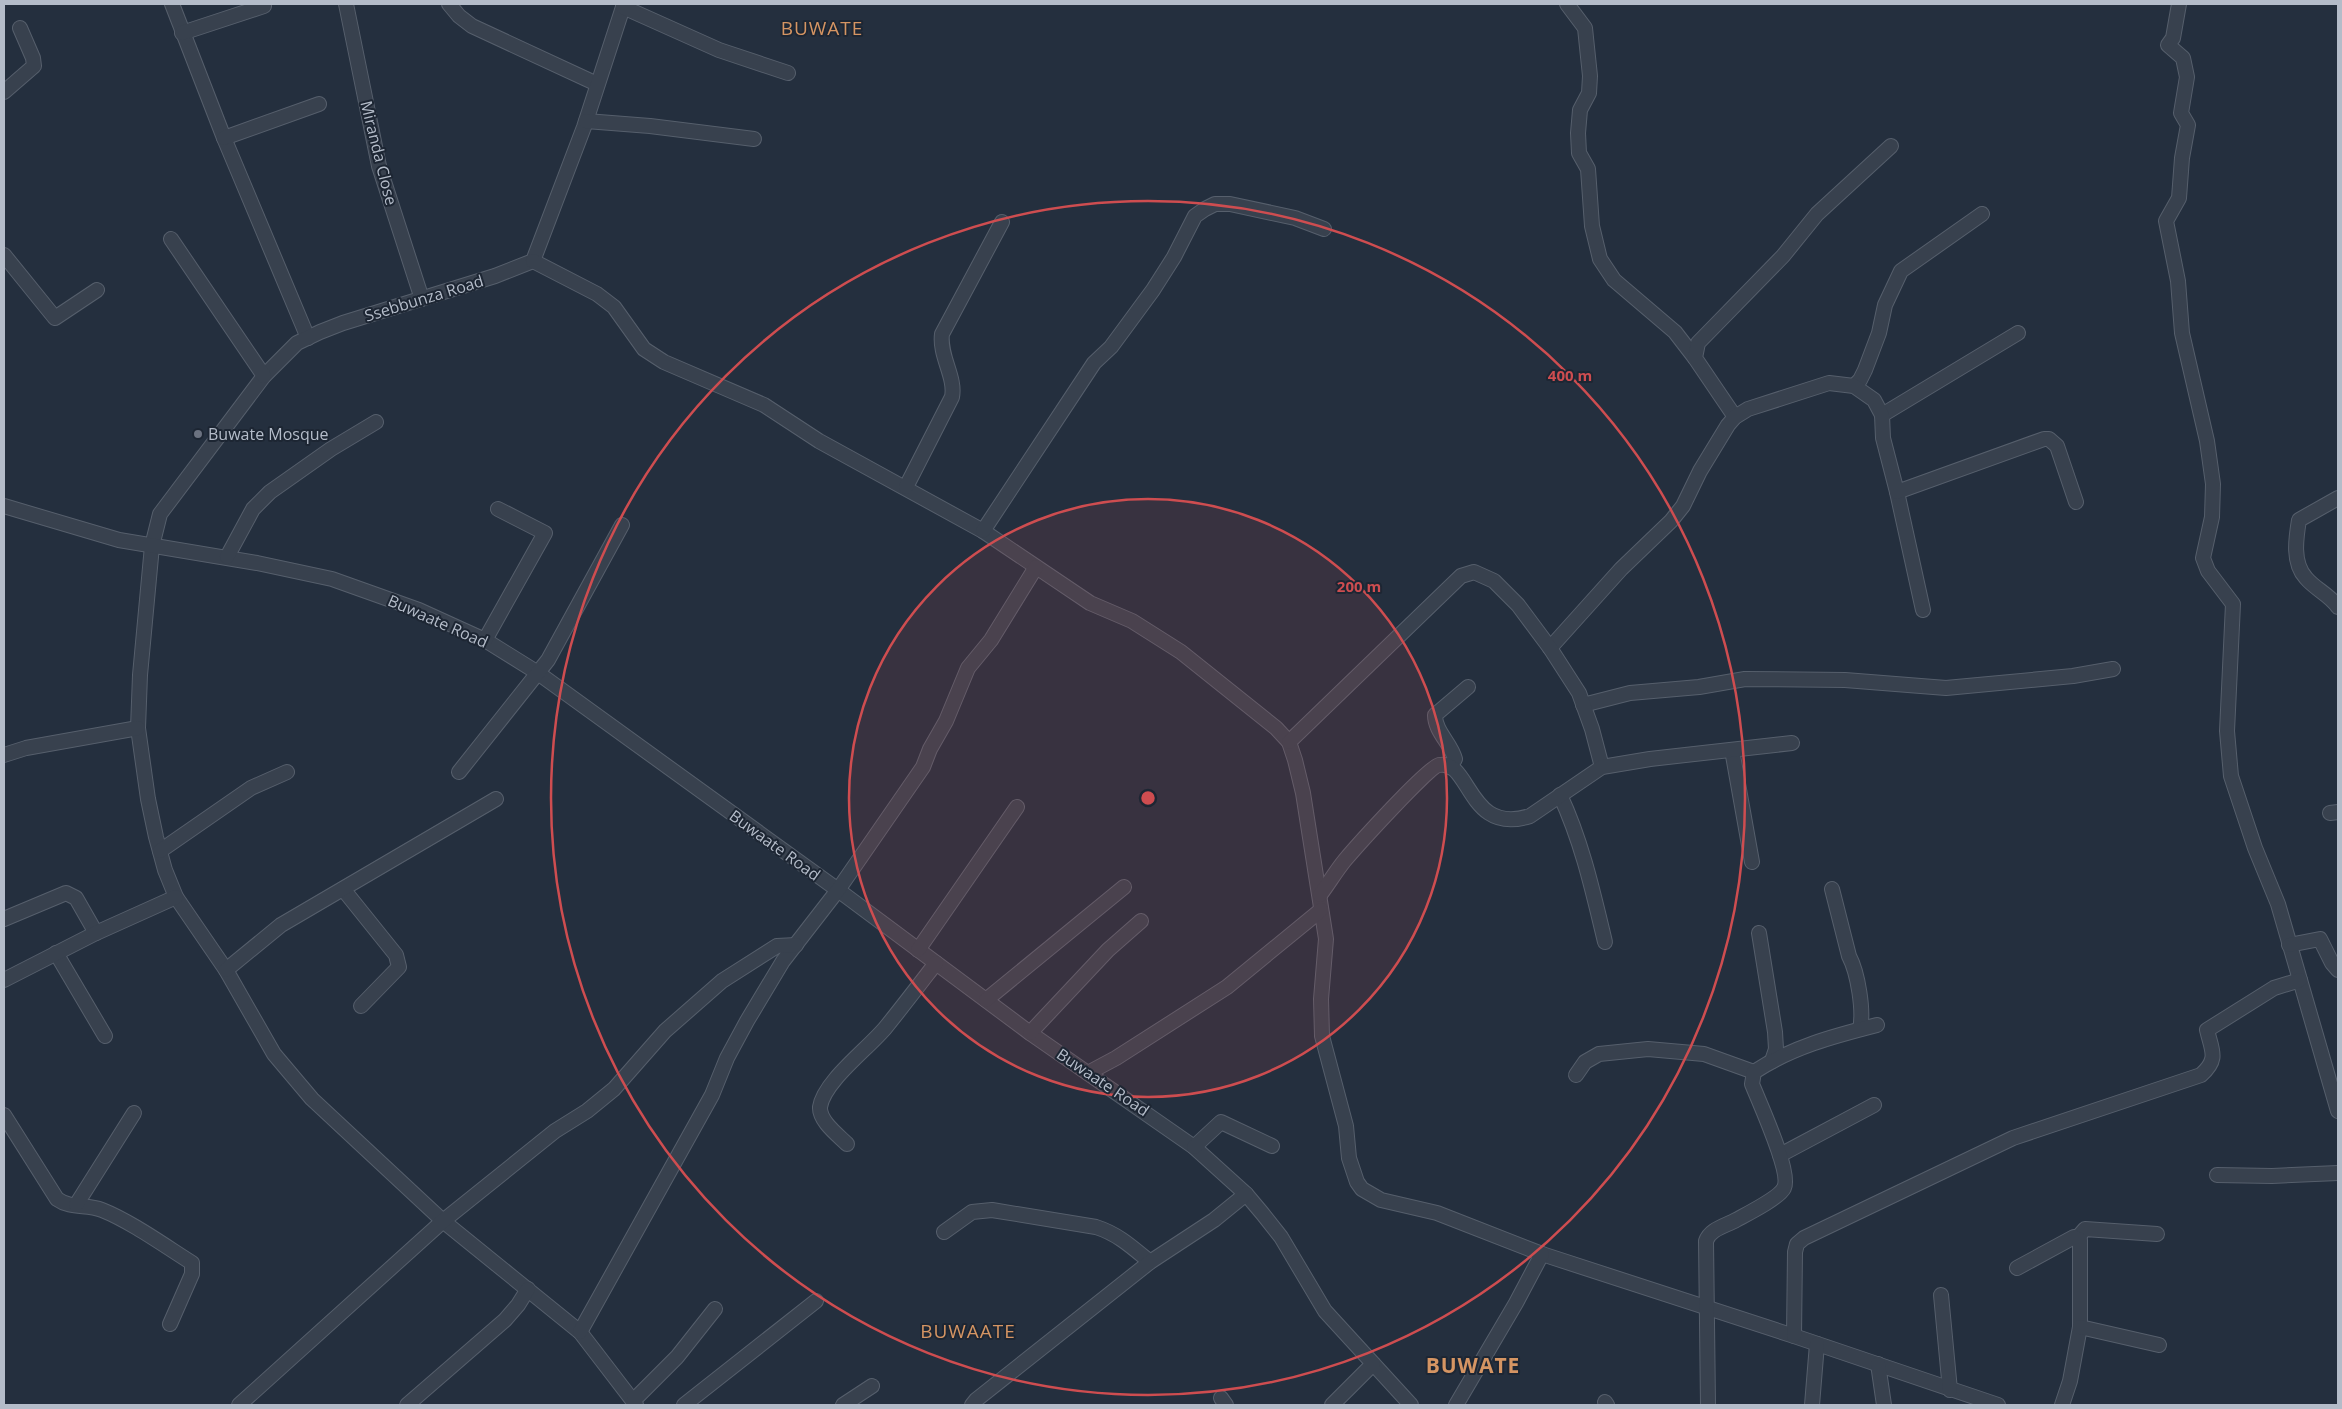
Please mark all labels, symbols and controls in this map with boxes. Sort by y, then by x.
district label: BUWATE [781,15,863,41]
street label: Miranda Close [355,98,403,208]
street label: Ssebbunza Road [362,269,486,327]
text: 400 m [1548,365,1592,385]
place label: Buwate Mosque [208,423,329,445]
marker: Buwate Mosque [192,428,204,440]
text: 200 m [1337,576,1381,596]
street label: Buwaate Road [384,589,492,653]
centre of rings [1139,789,1157,807]
street label: Buwaate Road [725,805,825,885]
street label: Buwaate Road [1052,1043,1154,1121]
district label: BUWAATE [920,1318,1016,1344]
district label: BUWATE [1426,1351,1520,1379]

